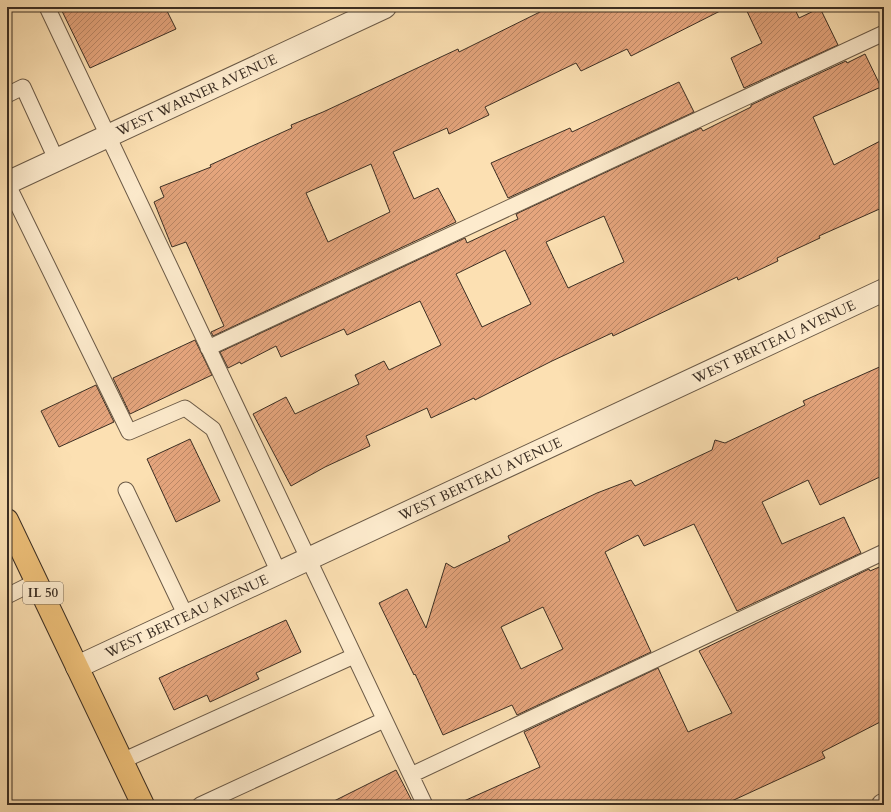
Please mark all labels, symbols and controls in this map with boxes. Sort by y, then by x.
street label: WEST WARNER AVENUE [112,49,280,141]
street label: WEST BERTEAU AVENUE [688,295,859,388]
street label: WEST BERTEAU AVENUE [395,432,565,525]
street label: WEST BERTEAU AVENUE [101,569,272,662]
road number: IL 50 [23,582,63,604]

